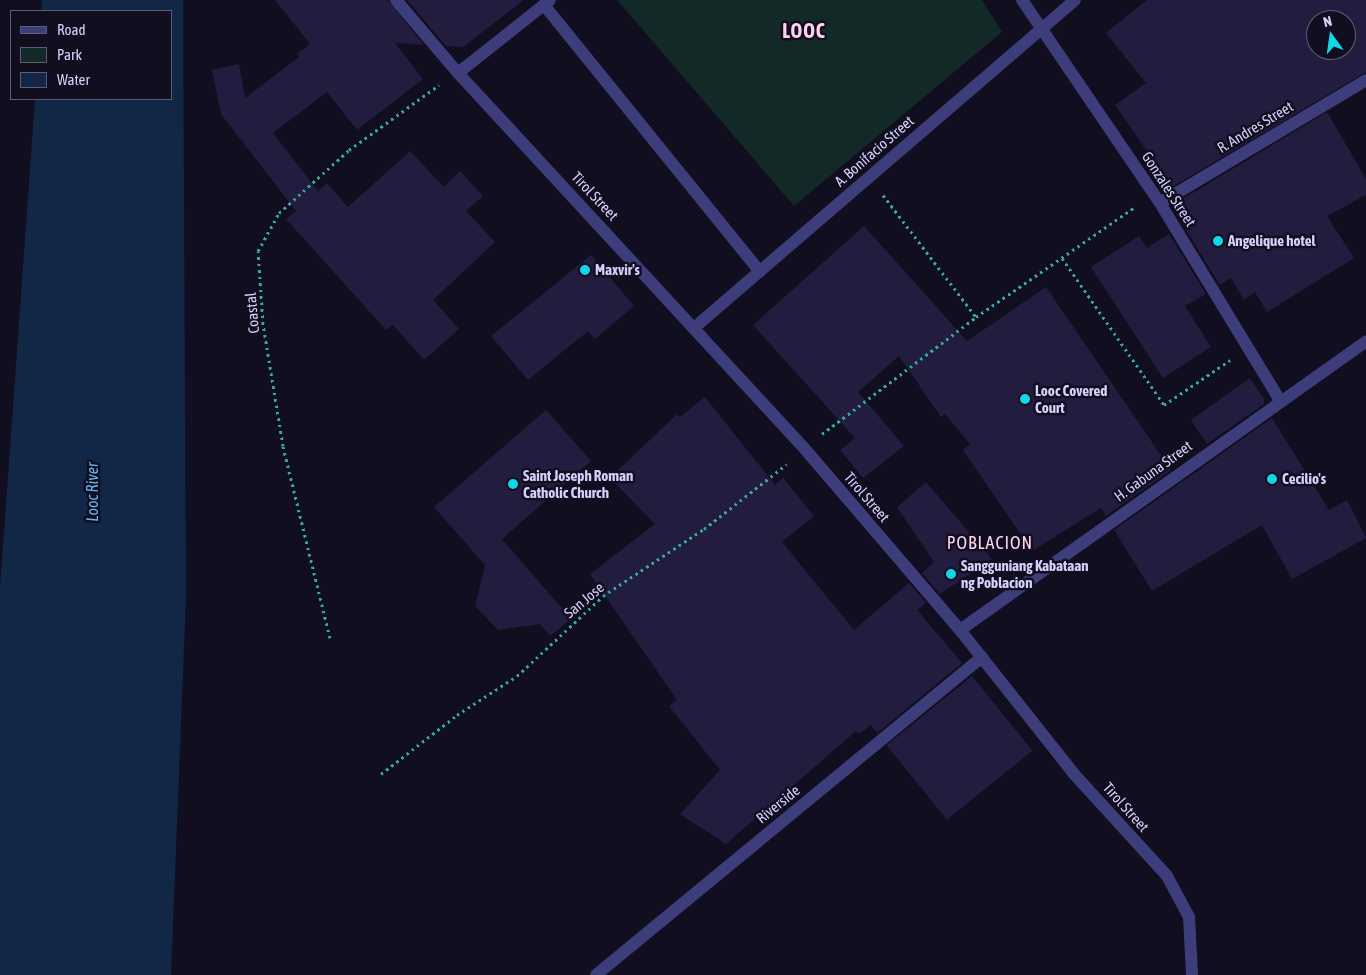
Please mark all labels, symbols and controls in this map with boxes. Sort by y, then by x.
legend [10,10,172,100]
north arrow [1306,10,1356,60]
text: N [1322,13,1334,30]
district label: LOOC [782,18,826,42]
text: Road [57,21,86,38]
text: Park [57,46,82,63]
text: Water [57,71,90,88]
street label: R. Andres Street [1214,97,1296,157]
street label: A. Bonifacio Street [831,112,917,190]
street label: Gonzales Street [1138,148,1200,230]
street label: Tirol Street [568,168,622,224]
place label: Angelique hotel [1228,232,1316,250]
marker: Angelique hotel [1212,235,1224,247]
place label: Maxvir's [595,261,640,279]
marker: Maxvir's [579,264,591,276]
street label: Coastal [241,292,263,334]
place label: Looc Covered Court [1035,381,1107,416]
marker: Looc Covered Court [1019,393,1031,405]
street label: H. Gabuna Street [1111,437,1195,505]
water label: Looc River [82,462,102,522]
place label: Saint Joseph Roman Catholic Church [523,466,633,501]
street label: Tirol Street [840,468,894,526]
place label: Cecilio's [1282,470,1326,488]
marker: Cecilio's [1266,473,1278,485]
marker: Saint Joseph Roman Catholic Church [507,478,519,490]
district label: POBLACION [946,532,1034,554]
place label: Sangguniang Kabataan ng Poblacion [961,556,1089,591]
marker: Sangguniang Kabataan ng Poblacion [945,568,957,580]
street label: San Jose [560,578,608,622]
street label: Tirol Street [1099,779,1153,835]
street label: Riverside [753,781,803,827]

